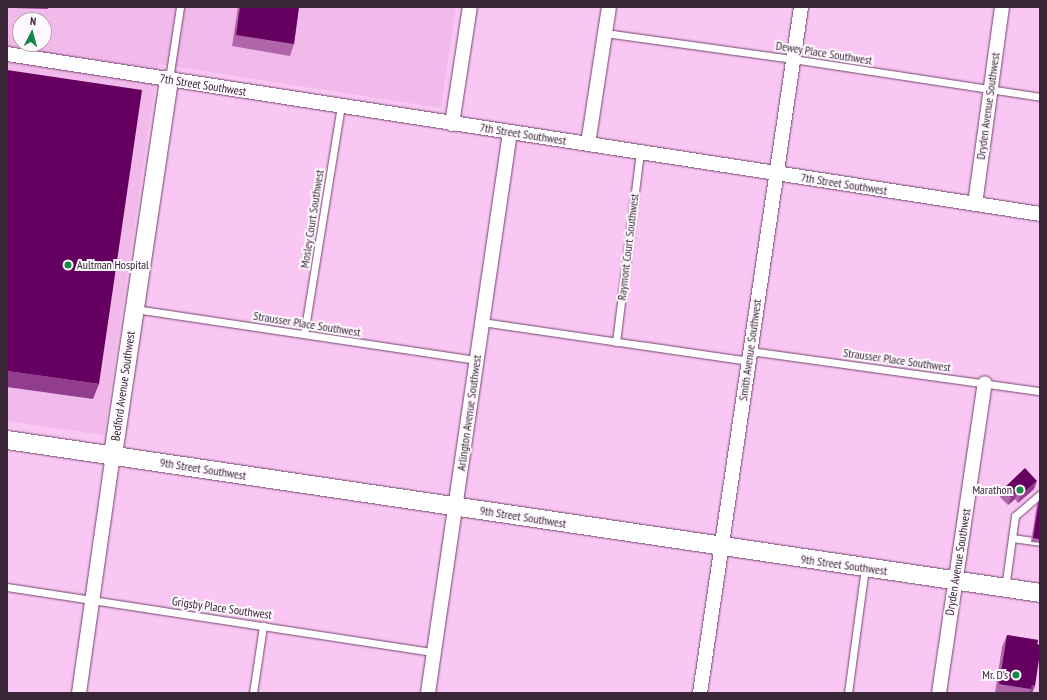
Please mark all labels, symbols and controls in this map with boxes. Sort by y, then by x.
north arrow [12,12,52,52]
text: N [29,14,37,28]
street label: Dewey Place Southwest [775,38,873,68]
street label: Dryden Avenue Southwest [973,51,1003,161]
street label: 7th Street Southwest [159,71,247,99]
street label: 7th Street Southwest [479,120,567,148]
street label: Mosley Court Southwest [297,169,327,269]
street label: 7th Street Southwest [800,170,888,198]
street label: Raymont Court Southwest [614,193,642,301]
place label: Aultman Hospital [77,258,149,272]
marker: Aultman Hospital [62,259,74,271]
street label: Smith Avenue Southwest [736,298,764,402]
street label: Strausser Place Southwest [252,308,362,340]
street label: Bedford Avenue Southwest [108,330,138,442]
street label: Strausser Place Southwest [842,345,952,375]
street label: Arlington Avenue Southwest [454,354,484,472]
street label: 9th Street Southwest [159,455,247,483]
place label: Marathon [972,483,1012,497]
marker: Marathon [1015,485,1025,495]
street label: 9th Street Southwest [479,503,567,531]
street label: Dryden Avenue Southwest [942,507,974,617]
street label: 9th Street Southwest [800,552,888,578]
street label: Grigsby Place Southwest [171,594,273,622]
place label: Mr. D's [981,668,1008,682]
marker: Mr. D's [1011,670,1021,680]

